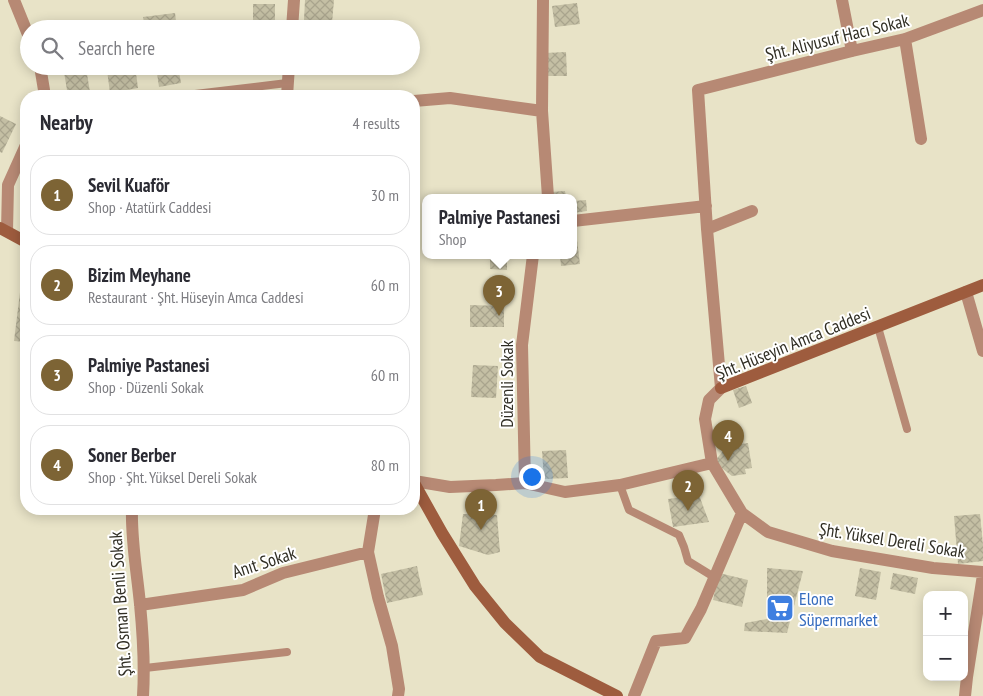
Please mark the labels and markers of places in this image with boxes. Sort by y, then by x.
pin: 3 [483,275,515,316]
pin: 4 [712,420,744,461]
pin: 2 [672,470,704,511]
pin: 1 [465,489,497,530]
place label: Elone Süpermarket [799,587,878,631]
supermarket icon: Elone Süpermarket [765,593,795,623]

